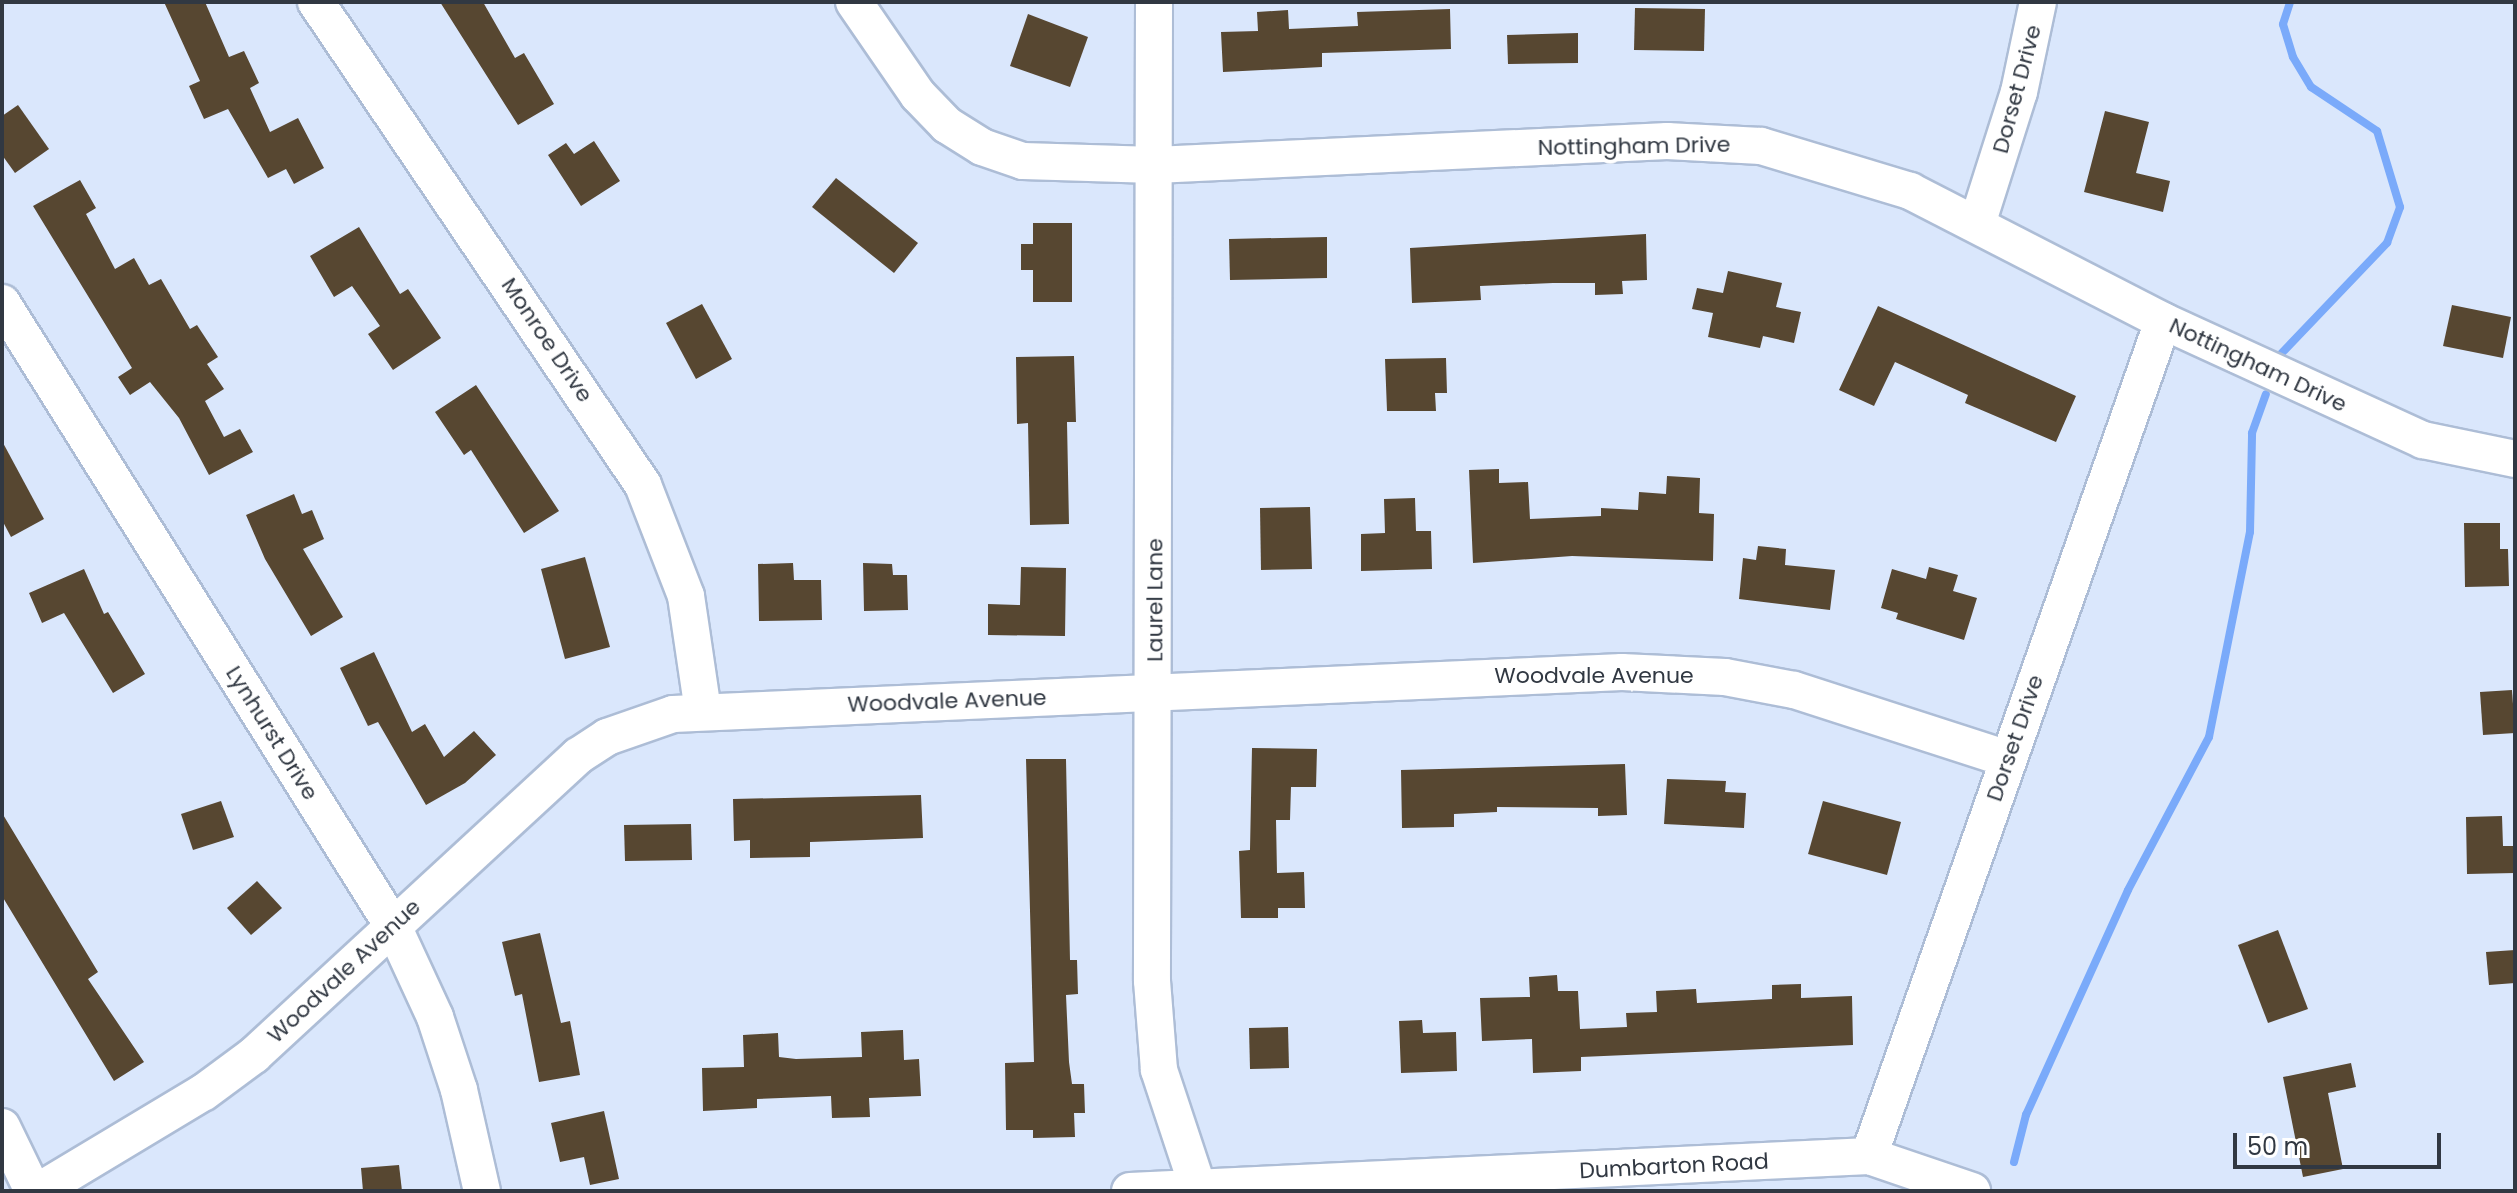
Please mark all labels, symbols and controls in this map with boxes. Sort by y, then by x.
street label: Dorset Drive [1987,22,2047,156]
street label: Nottingham Drive [1538,131,1730,161]
street label: Monroe Drive [496,273,598,407]
street label: Nottingham Drive [2165,312,2351,418]
street label: Laurel Lane [1142,538,1168,662]
street label: Lynhurst Drive [220,661,324,805]
street label: Woodvale Avenue [1494,663,1694,689]
street label: Dorset Drive [1981,671,2049,805]
street label: Woodvale Avenue [847,684,1047,718]
street label: Woodvale Avenue [262,893,426,1049]
scale bar [2237,1117,2445,1167]
text: 50 m [2247,1130,2308,1163]
street label: Dumbarton Road [1579,1148,1769,1184]

